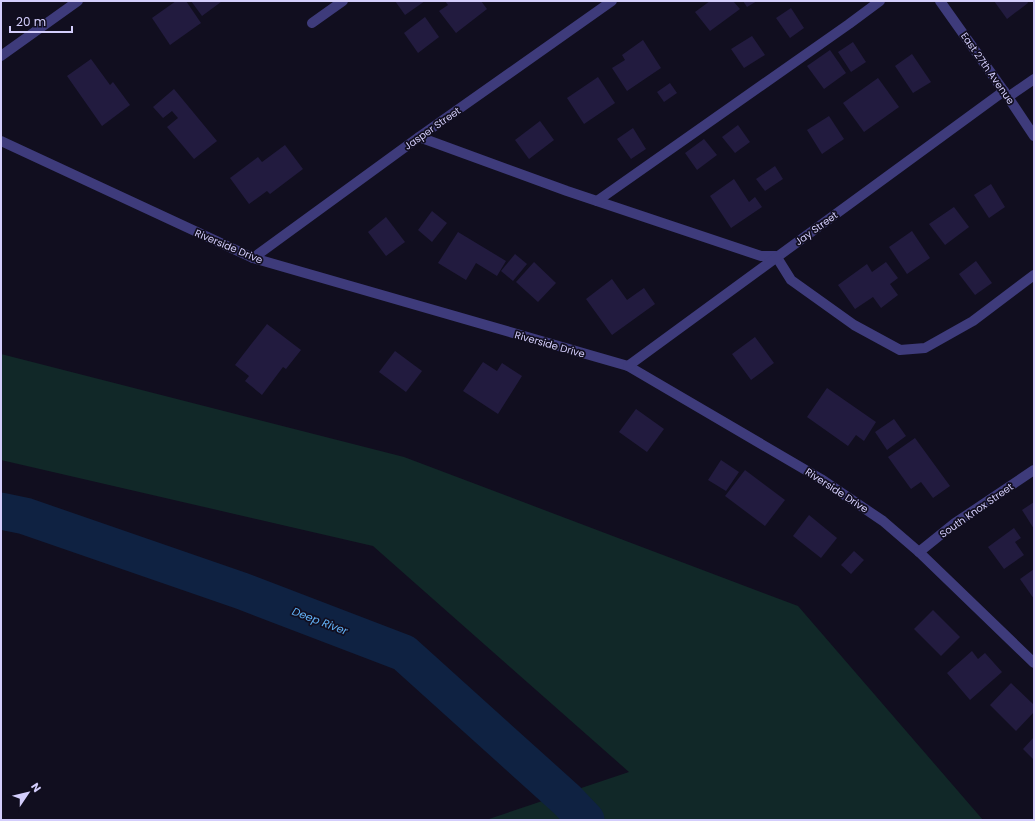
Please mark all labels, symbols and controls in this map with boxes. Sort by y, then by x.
scale bar [10,8,72,34]
text: 20 m [16,13,46,30]
street label: East 27th Avenue [957,29,1018,107]
street label: Jasper Street [401,103,464,153]
street label: Jay Street [792,208,841,249]
street label: Riverside Drive [193,225,265,268]
street label: Riverside Drive [513,327,587,362]
street label: Riverside Drive [802,464,871,516]
street label: South Knox Street [936,479,1016,541]
water label: Deep River [290,603,351,639]
north arrow [8,773,48,813]
text: N [27,779,45,795]

